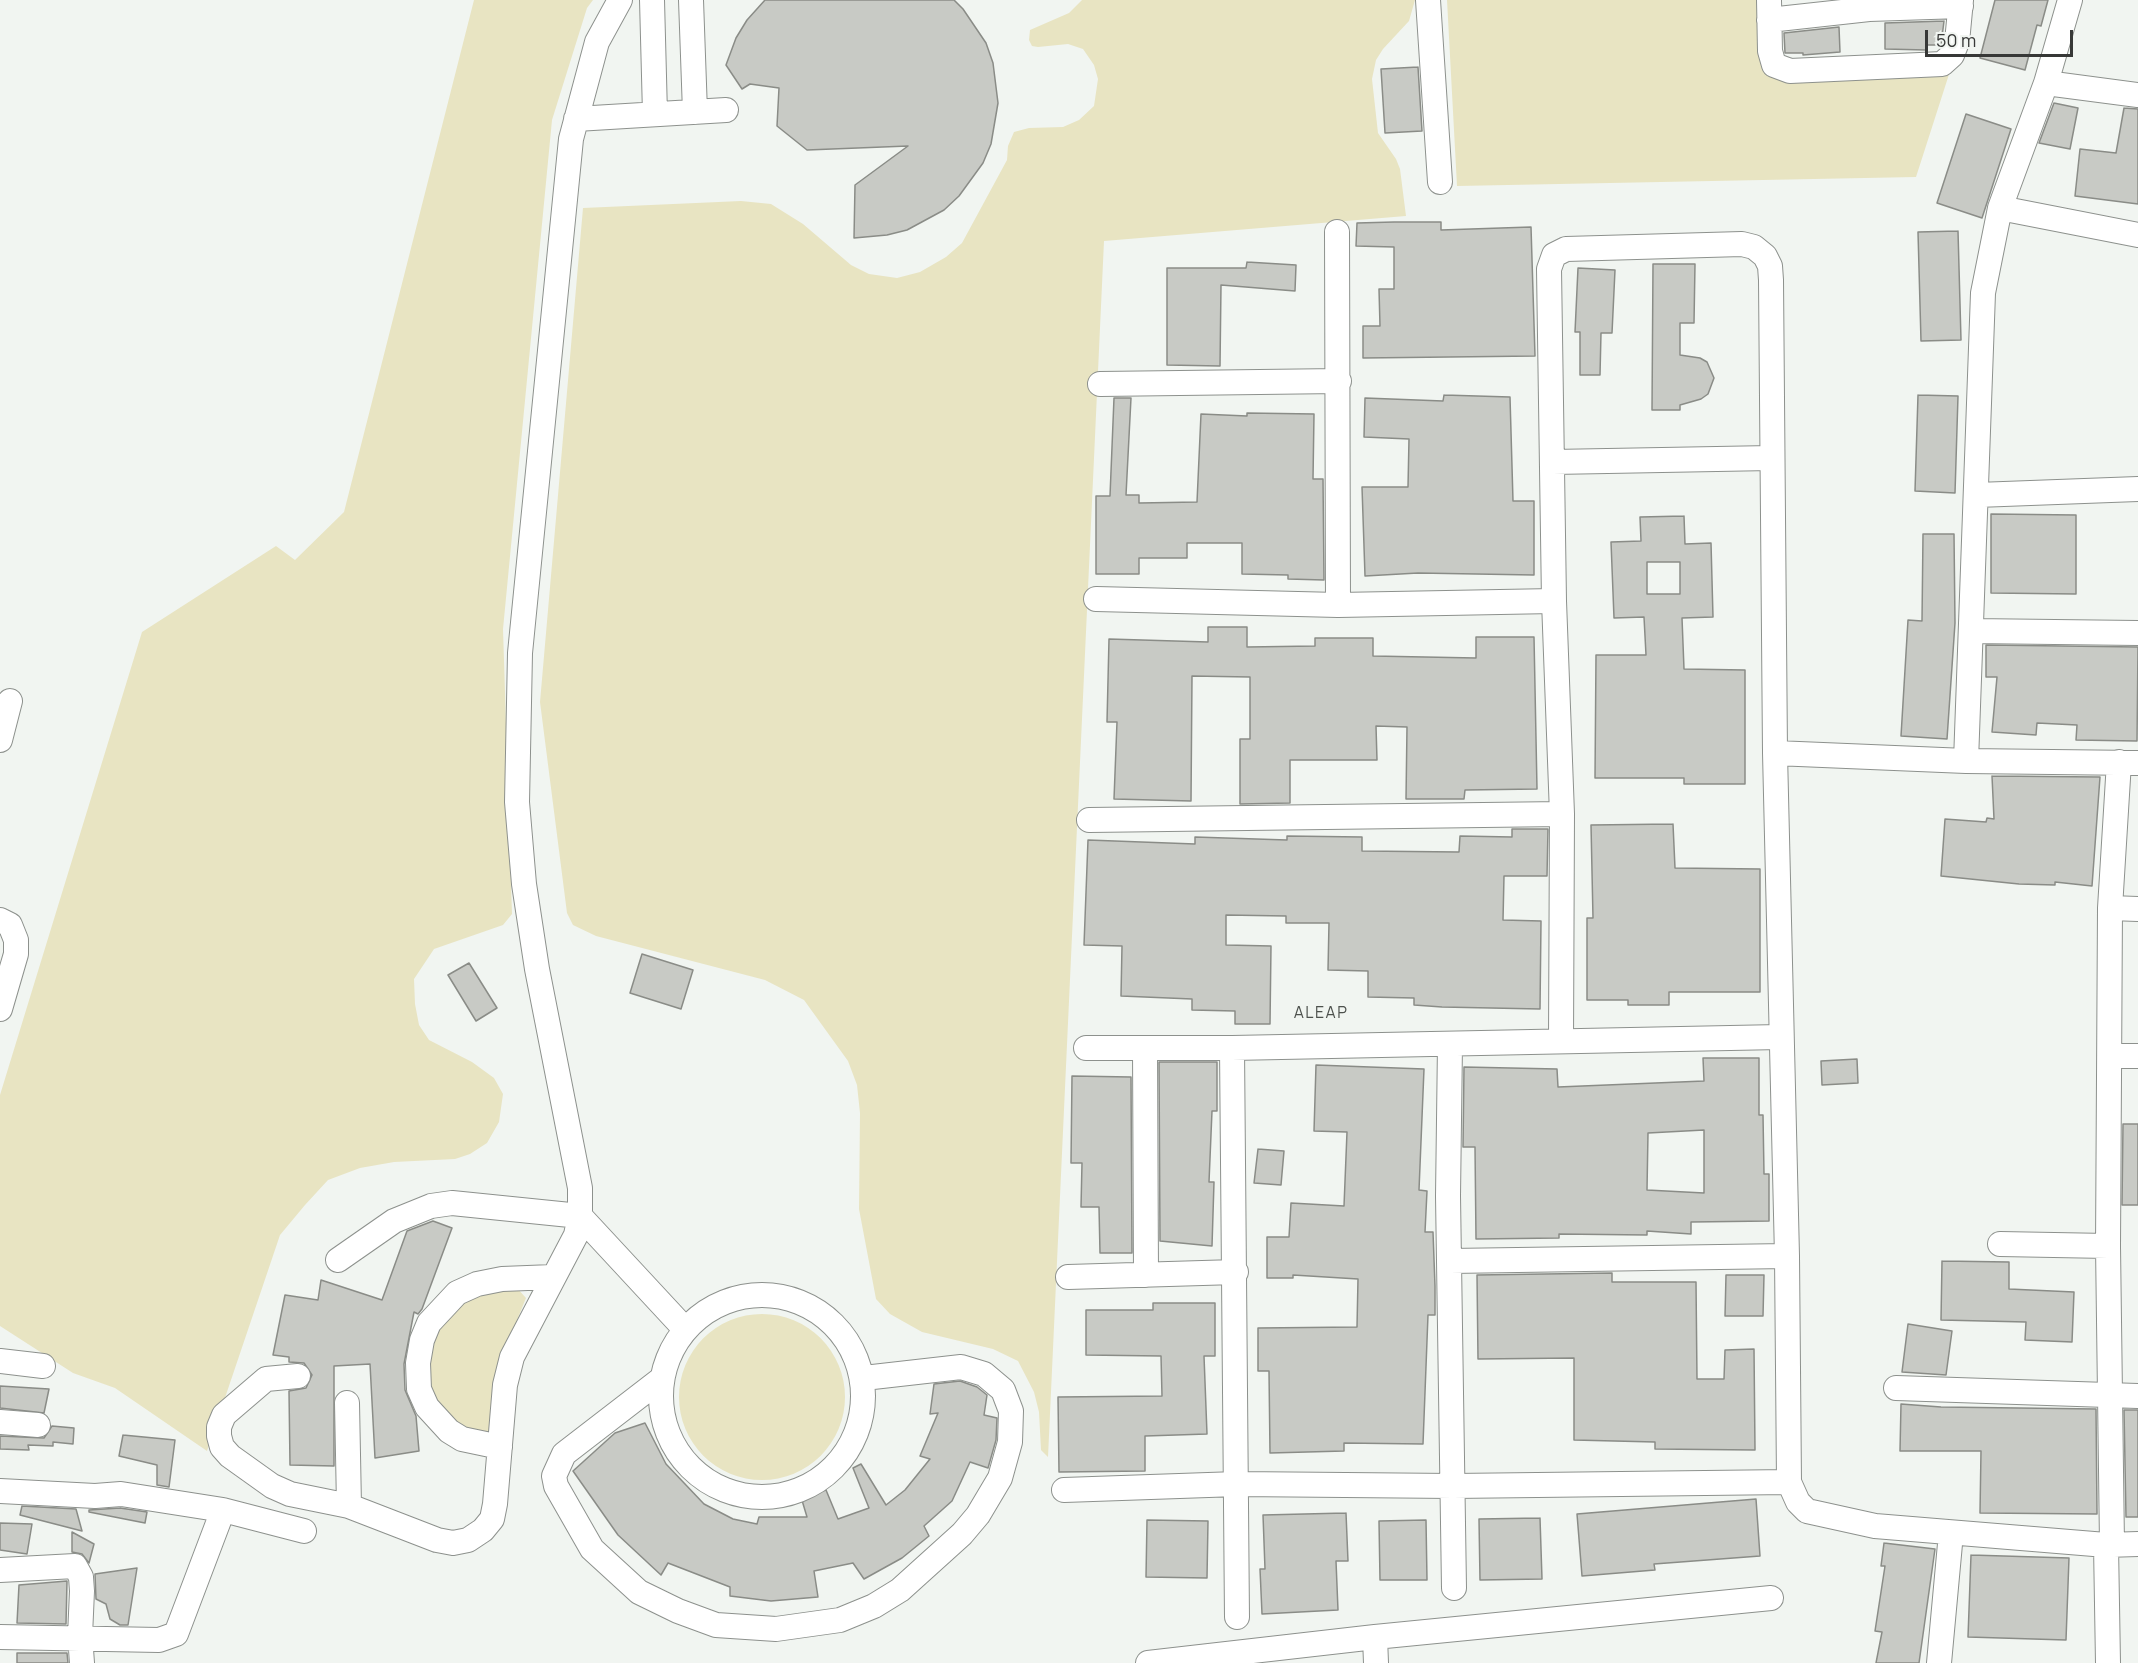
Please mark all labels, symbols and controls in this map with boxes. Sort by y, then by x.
scale bar [1928,18,2076,56]
text: 50 m [1936,28,1976,52]
district label: ALEAP [1294,1004,1348,1024]

